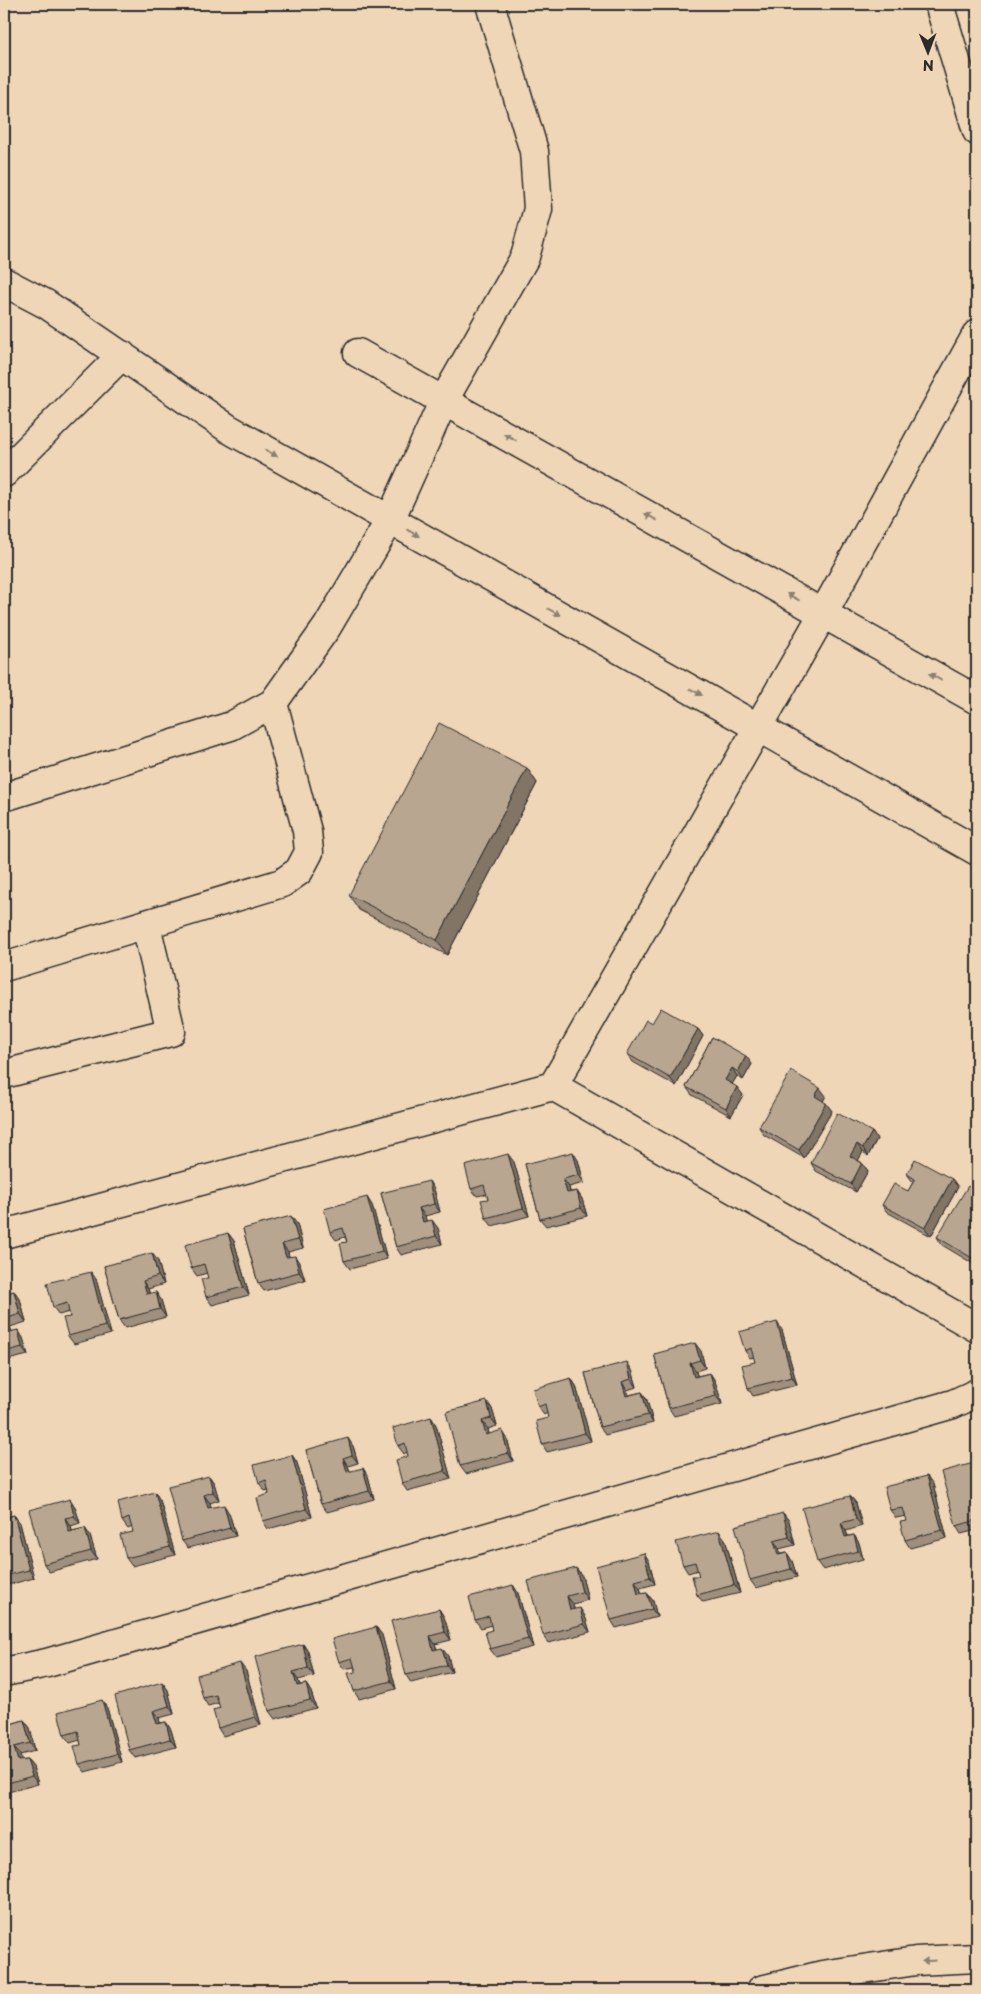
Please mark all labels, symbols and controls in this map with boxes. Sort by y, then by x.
north arrow [904,28,954,78]
text: N [923,55,934,76]
one-way arrow [503,433,517,442]
one-way arrow [265,448,278,457]
one-way arrow [645,513,658,522]
one-way arrow [406,528,420,537]
one-way arrow [786,593,800,601]
one-way arrow [548,608,561,617]
one-way arrow [928,672,941,681]
one-way arrow [689,688,703,697]
one-way arrow [920,1957,936,1965]

